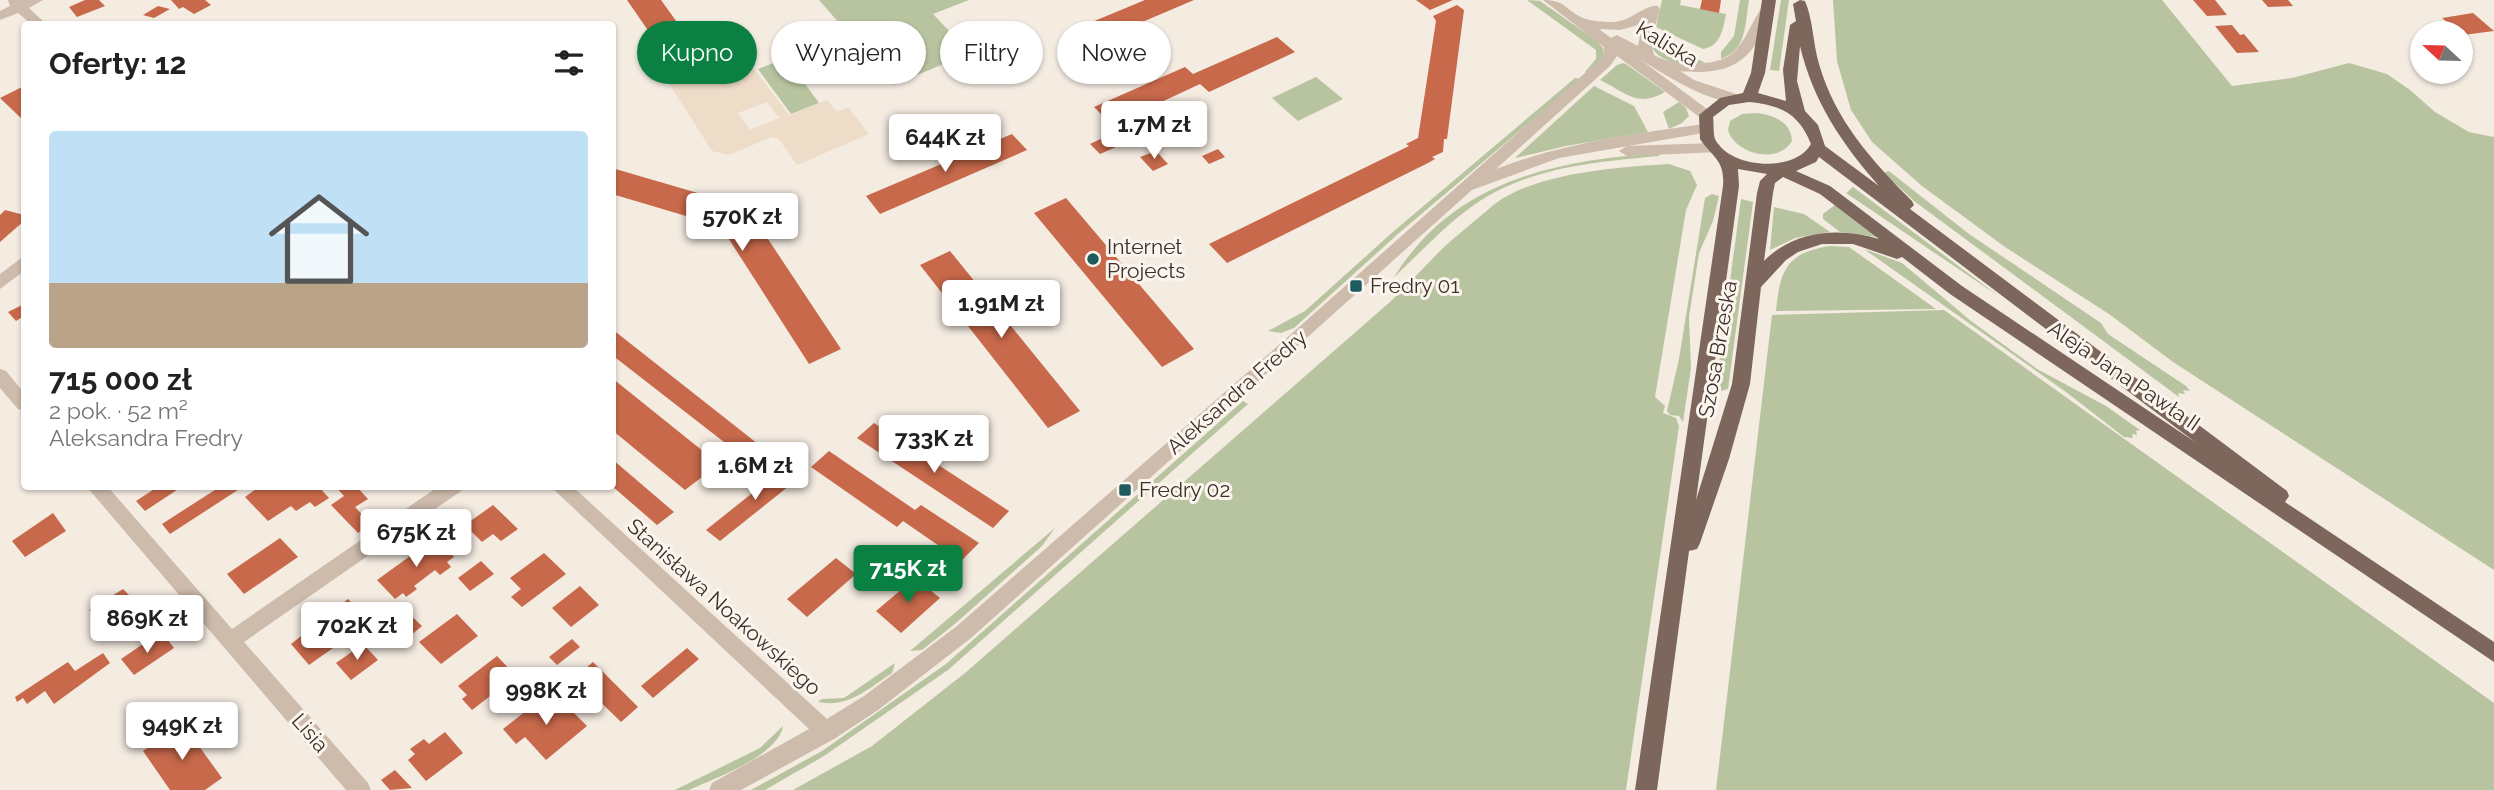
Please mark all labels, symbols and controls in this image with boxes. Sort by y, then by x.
street label: Kaliska [1632,15,1703,72]
chip: Kupno [637,21,757,84]
chip: Wynajem [771,21,926,84]
chip: Filtry [940,21,1043,84]
chip: Nowe [1057,21,1171,84]
north arrow [2410,21,2473,84]
map controls [2410,21,2473,84]
icon: filters [550,44,588,82]
text: Oferty: 12 [49,46,186,81]
pin: 1.7M zł [1089,102,1219,161]
text: 1.7M zł [1117,110,1191,137]
pin: 644K zł [880,114,1010,174]
text: 644K zł [905,123,985,150]
icon: home [256,176,382,302]
pin: 570K zł [677,194,807,253]
text: 570K zł [702,202,782,229]
place label: Internet Projects [1107,234,1185,283]
marker: Internet Projects [1085,251,1101,267]
place label: Fredry 01 [1370,273,1459,298]
marker: Fredry 01 [1348,278,1364,294]
street label: Szosa Brzeska [1693,278,1742,419]
pin: 1.91M zł [929,280,1073,340]
text: 1.91M zł [958,289,1044,316]
street label: Aleja Jana Pawła II [2043,315,2205,436]
street label: Aleksandra Fredry [1162,324,1312,459]
text: 715 000 zł [49,362,192,397]
text: 2 pok. · 52 m² [49,397,188,424]
pin: 733K zł [869,416,999,475]
text: Aleksandra Fredry [49,424,243,451]
text: 733K zł [895,424,973,451]
pin: 1.6M zł [690,442,820,502]
text: 1.6M zł [717,451,793,478]
place label: Fredry 02 [1139,477,1230,502]
marker: Fredry 02 [1117,482,1133,498]
pin: 675K zł [351,510,481,569]
street label: Stanisława Noakowskiego [622,513,826,700]
text: 675K zł [376,518,456,545]
pin: 715K zł [843,546,973,605]
text: 715K zł [870,554,946,581]
pin: 869K zł [82,596,212,655]
pin: 702K zł [292,602,422,662]
text: 869K zł [106,604,188,631]
text: 702K zł [317,611,397,638]
pin: 998K zł [481,668,611,727]
text: 998K zł [506,676,586,703]
pin: 949K zł [117,702,247,762]
street label: Lisia [287,708,334,757]
text: 949K zł [142,711,222,738]

